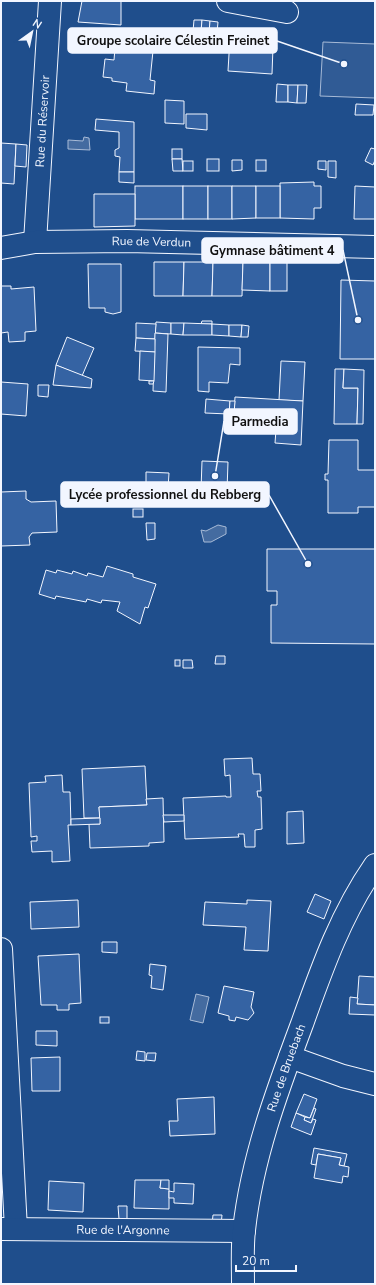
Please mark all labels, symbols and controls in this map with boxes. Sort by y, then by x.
north arrow [12,12,52,52]
text: N [30,16,45,33]
callout: Groupe scolaire Célestin Freinet [68,28,277,53]
text: Groupe scolaire Célestin Freinet [77,32,270,50]
street label: Rue du Réservoir [32,74,53,168]
street label: Rue de Verdun [112,233,191,251]
callout: Gymnase bâtiment 4 [202,238,343,263]
text: Gymnase bâtiment 4 [210,242,335,260]
callout: Parmedia [224,409,297,434]
text: Parmedia [231,413,289,431]
callout: Lycée professionnel du Rebberg [61,482,269,507]
text: Lycée professionnel du Rebberg [69,486,261,504]
street label: Rue de Bruebach [263,1022,309,1114]
street label: Rue de l'Argonne [76,1222,170,1238]
scale bar [236,1247,296,1273]
text: 20 m [242,1253,270,1269]

